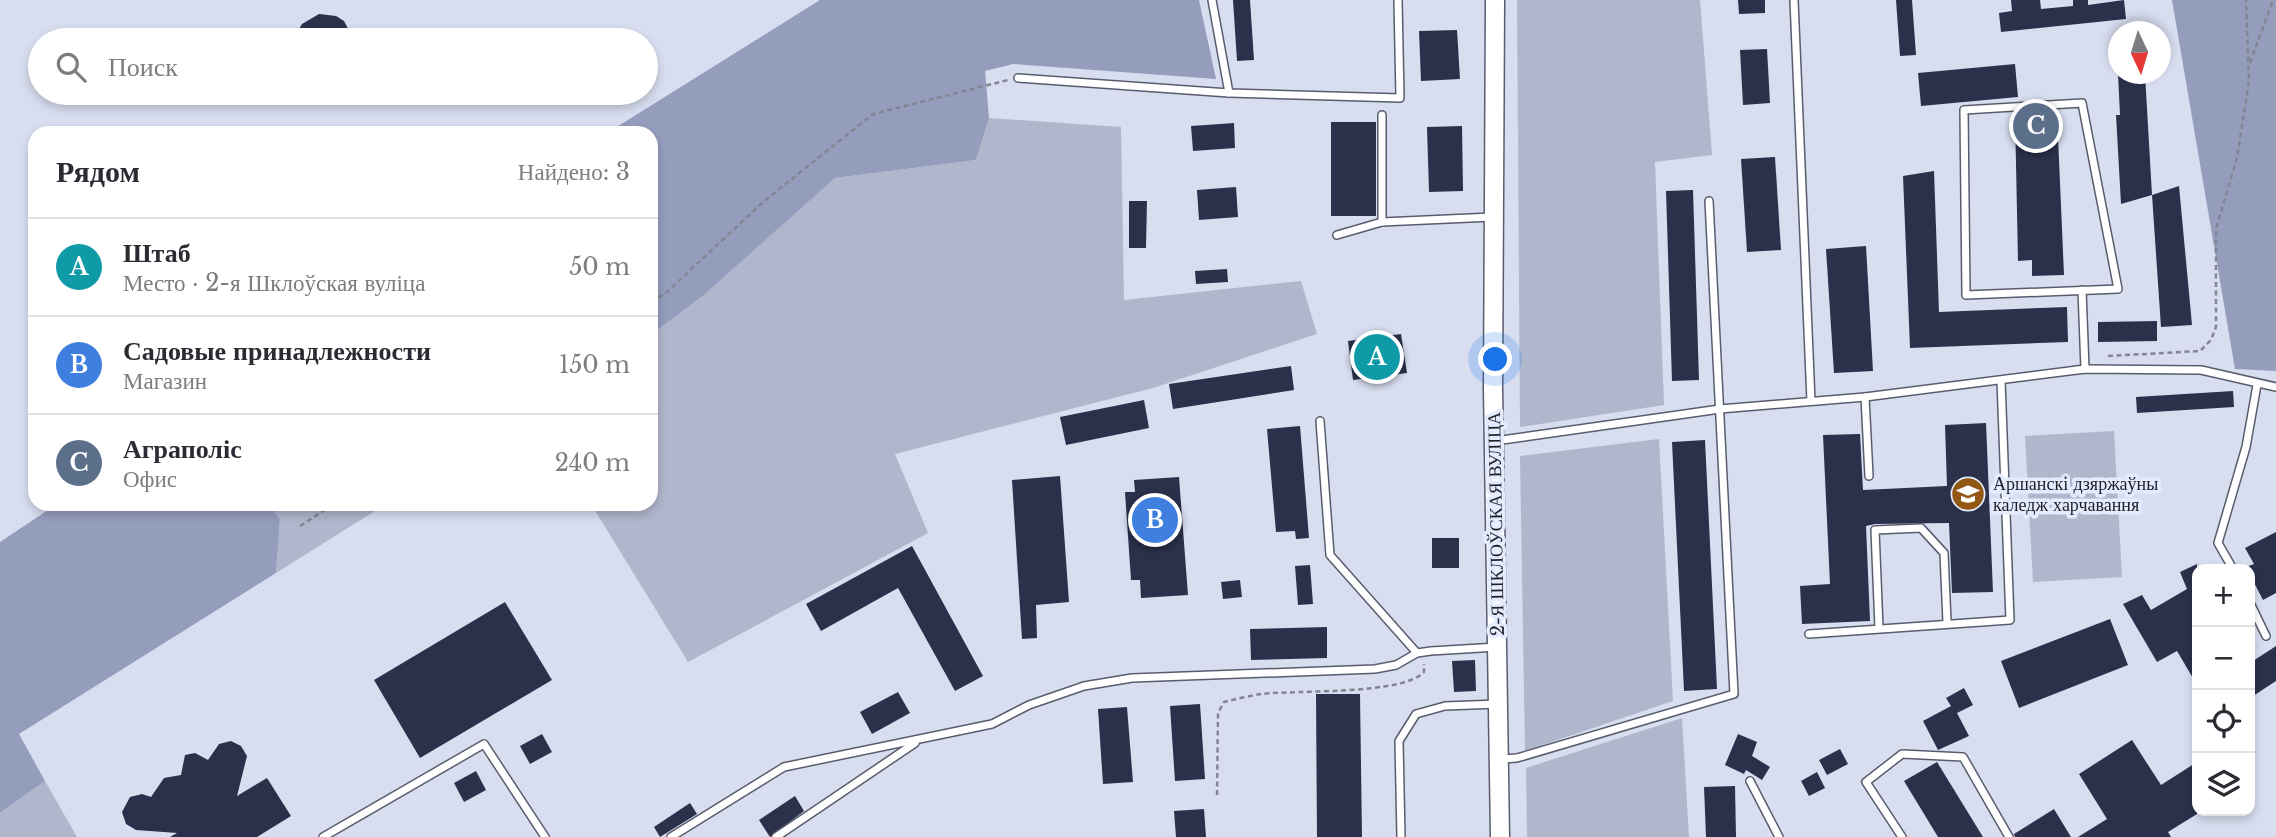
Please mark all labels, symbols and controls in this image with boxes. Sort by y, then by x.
north arrow [2108,21,2171,84]
search box [28,28,658,105]
icon: search [52,48,90,86]
text: Поиск [108,51,178,83]
pin: C [2013,100,2059,152]
text: Рядом [56,153,140,190]
text: Найдено: 3 [518,158,630,186]
text: Штаб [123,237,191,269]
text: A [70,253,88,281]
text: 50 m [569,253,630,281]
text: Место · 2-я Шклоўская вуліца [123,269,425,297]
pin: A [1354,331,1400,383]
text: Садовые принадлежности [123,335,431,367]
your location [1478,342,1512,376]
text: B [70,351,88,379]
text: 150 m [559,351,630,379]
text: Магазин [123,367,207,395]
street label: 2-Я ШКЛОЎСКАЯ ВУЛІЦА [1483,412,1509,636]
text: Аграполіс [123,433,242,465]
text: C [70,449,88,477]
text: 240 m [555,449,630,477]
text: Офис [123,465,177,493]
place label: Аршанскі дзяржаўны каледж харчавання [1993,473,2158,516]
school or university icon: Аршанскі дзяржаўны каледж харчавання [1949,475,1987,513]
pin: B [1132,494,1178,546]
map controls [2192,564,2255,816]
button: + [2192,564,2255,627]
button: − [2192,627,2255,690]
button: locate [2192,690,2255,753]
button: layers [2192,753,2255,816]

